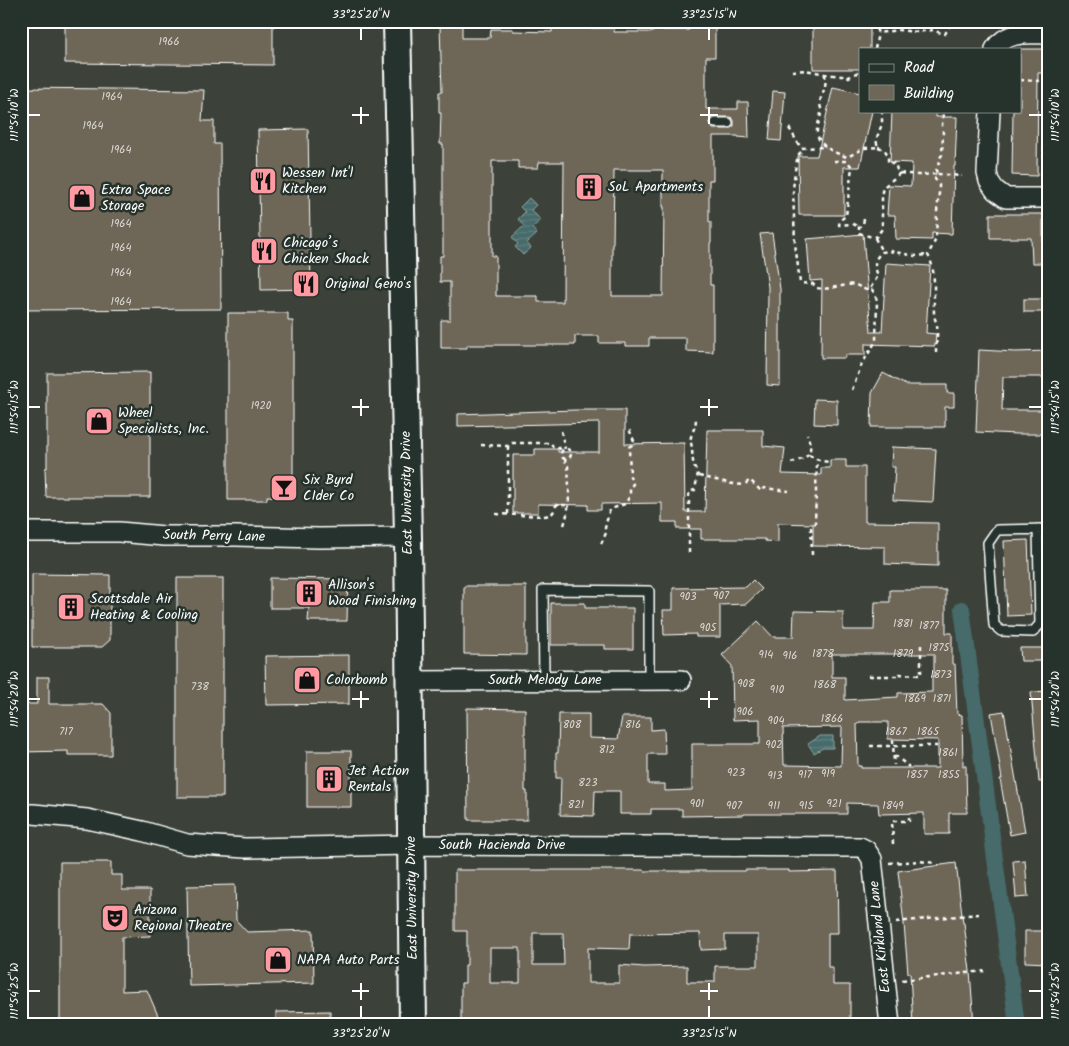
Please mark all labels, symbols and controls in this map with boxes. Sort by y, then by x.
text: 33°25'20"N [332,5,390,24]
text: 33°25'15"N [681,5,737,24]
house number: 1966 [158,33,180,51]
legend [859,48,1022,112]
text: Road [904,56,935,80]
text: Building [904,82,954,106]
text: 111°54'10"W [5,88,24,142]
house number: 1964 [102,88,123,106]
text: 111°54'10"W [1046,88,1065,142]
house number: 1964 [83,117,104,135]
house number: 1964 [111,141,132,159]
place label: Wessen Int'l Kitchen [282,162,354,200]
restaurant icon: Wessen Int'l Kitchen [248,166,278,196]
building icon: SoL Apartments [574,172,604,202]
place label: SoL Apartments [608,176,703,198]
place label: Extra Space Storage [101,179,171,217]
shop icon: Extra Space Storage [67,183,97,213]
house number: 1964 [111,215,132,233]
place label: Chicago’s Chicken Shack [283,232,369,270]
restaurant icon: Chicago’s Chicken Shack [249,236,279,266]
house number: 1964 [111,239,132,257]
house number: 1964 [111,264,132,282]
restaurant icon: Original Geno's [291,269,321,299]
place label: Original Geno's [325,273,411,295]
house number: 1964 [111,293,132,311]
text: 111°54'15"W [5,380,24,434]
text: 111°54'15"W [1046,380,1065,434]
house number: 1920 [251,397,272,415]
place label: Wheel Specialists, Inc. [118,402,209,440]
shop icon: Wheel Specialists, Inc. [84,406,114,436]
street label: East University Drive [395,430,419,555]
place label: Six Byrd CIder Co [303,469,354,507]
bar icon: Six Byrd CIder Co [269,473,299,503]
street label: South Perry Lane [163,524,266,548]
place label: Allison's Wood Finishing [328,574,417,612]
building icon: Allison's Wood Finishing [294,578,324,608]
house number: 907 [713,587,730,605]
place label: Scottsdale Air Heating & Cooling [90,588,198,626]
house number: 903 [679,588,697,606]
building icon: Scottsdale Air Heating & Cooling [56,592,86,622]
house number: 1881 [893,615,913,633]
house number: 1877 [919,617,940,635]
house number: 905 [700,619,717,637]
house number: 1875 [928,639,951,657]
house number: 1878 [812,645,834,663]
house number: 1879 [893,645,914,663]
house number: 914 [759,646,773,664]
house number: 916 [783,647,797,665]
shop icon: Colorbomb [292,665,322,695]
house number: 1873 [930,666,952,684]
place label: Colorbomb [326,669,388,691]
street label: South Melody Lane [488,669,602,691]
text: 111°54'20"W [5,671,24,727]
text: 111°54'20"W [1046,671,1065,727]
house number: 908 [737,675,755,693]
house number: 1868 [814,676,837,694]
house number: 738 [191,678,209,696]
house number: 910 [770,681,785,699]
house number: 1869 [904,690,926,708]
house number: 1871 [933,690,951,708]
house number: 906 [737,703,753,721]
house number: 1866 [821,710,843,728]
house number: 904 [768,712,784,730]
house number: 808 [563,716,582,734]
house number: 816 [625,716,641,734]
house number: 717 [59,723,74,741]
house number: 1867 [885,723,908,741]
house number: 1865 [917,723,940,741]
house number: 902 [765,736,783,754]
house number: 812 [599,741,615,759]
house number: 1861 [938,744,958,762]
place label: Jet Action Rentals [348,760,409,798]
building icon: Jet Action Rentals [314,764,344,794]
house number: 923 [727,764,745,782]
house number: 919 [821,765,836,783]
house number: 917 [798,766,813,784]
house number: 1857 [906,766,928,784]
house number: 1855 [938,766,961,784]
house number: 913 [767,767,783,785]
house number: 823 [578,774,598,792]
house number: 901 [690,795,704,813]
house number: 921 [826,795,842,813]
house number: 821 [568,796,584,814]
house number: 907 [726,797,743,815]
house number: 911 [768,797,780,815]
house number: 915 [799,797,814,815]
house number: 1849 [882,797,904,815]
street label: South Hacienda Drive [439,834,566,856]
street label: East University Drive [400,835,424,960]
street label: East Kirkland Lane [863,879,897,994]
place label: Arizona Regional Theatre [134,899,233,937]
theatre icon: Arizona Regional Theatre [100,903,130,933]
shop icon: NAPA Auto Parts [263,945,293,975]
place label: NAPA Auto Parts [297,949,400,971]
text: 111°54'25"W [5,963,24,1019]
text: 111°54'25"W [1046,963,1065,1019]
text: 33°25'20"N [332,1024,390,1043]
text: 33°25'15"N [681,1024,737,1043]

